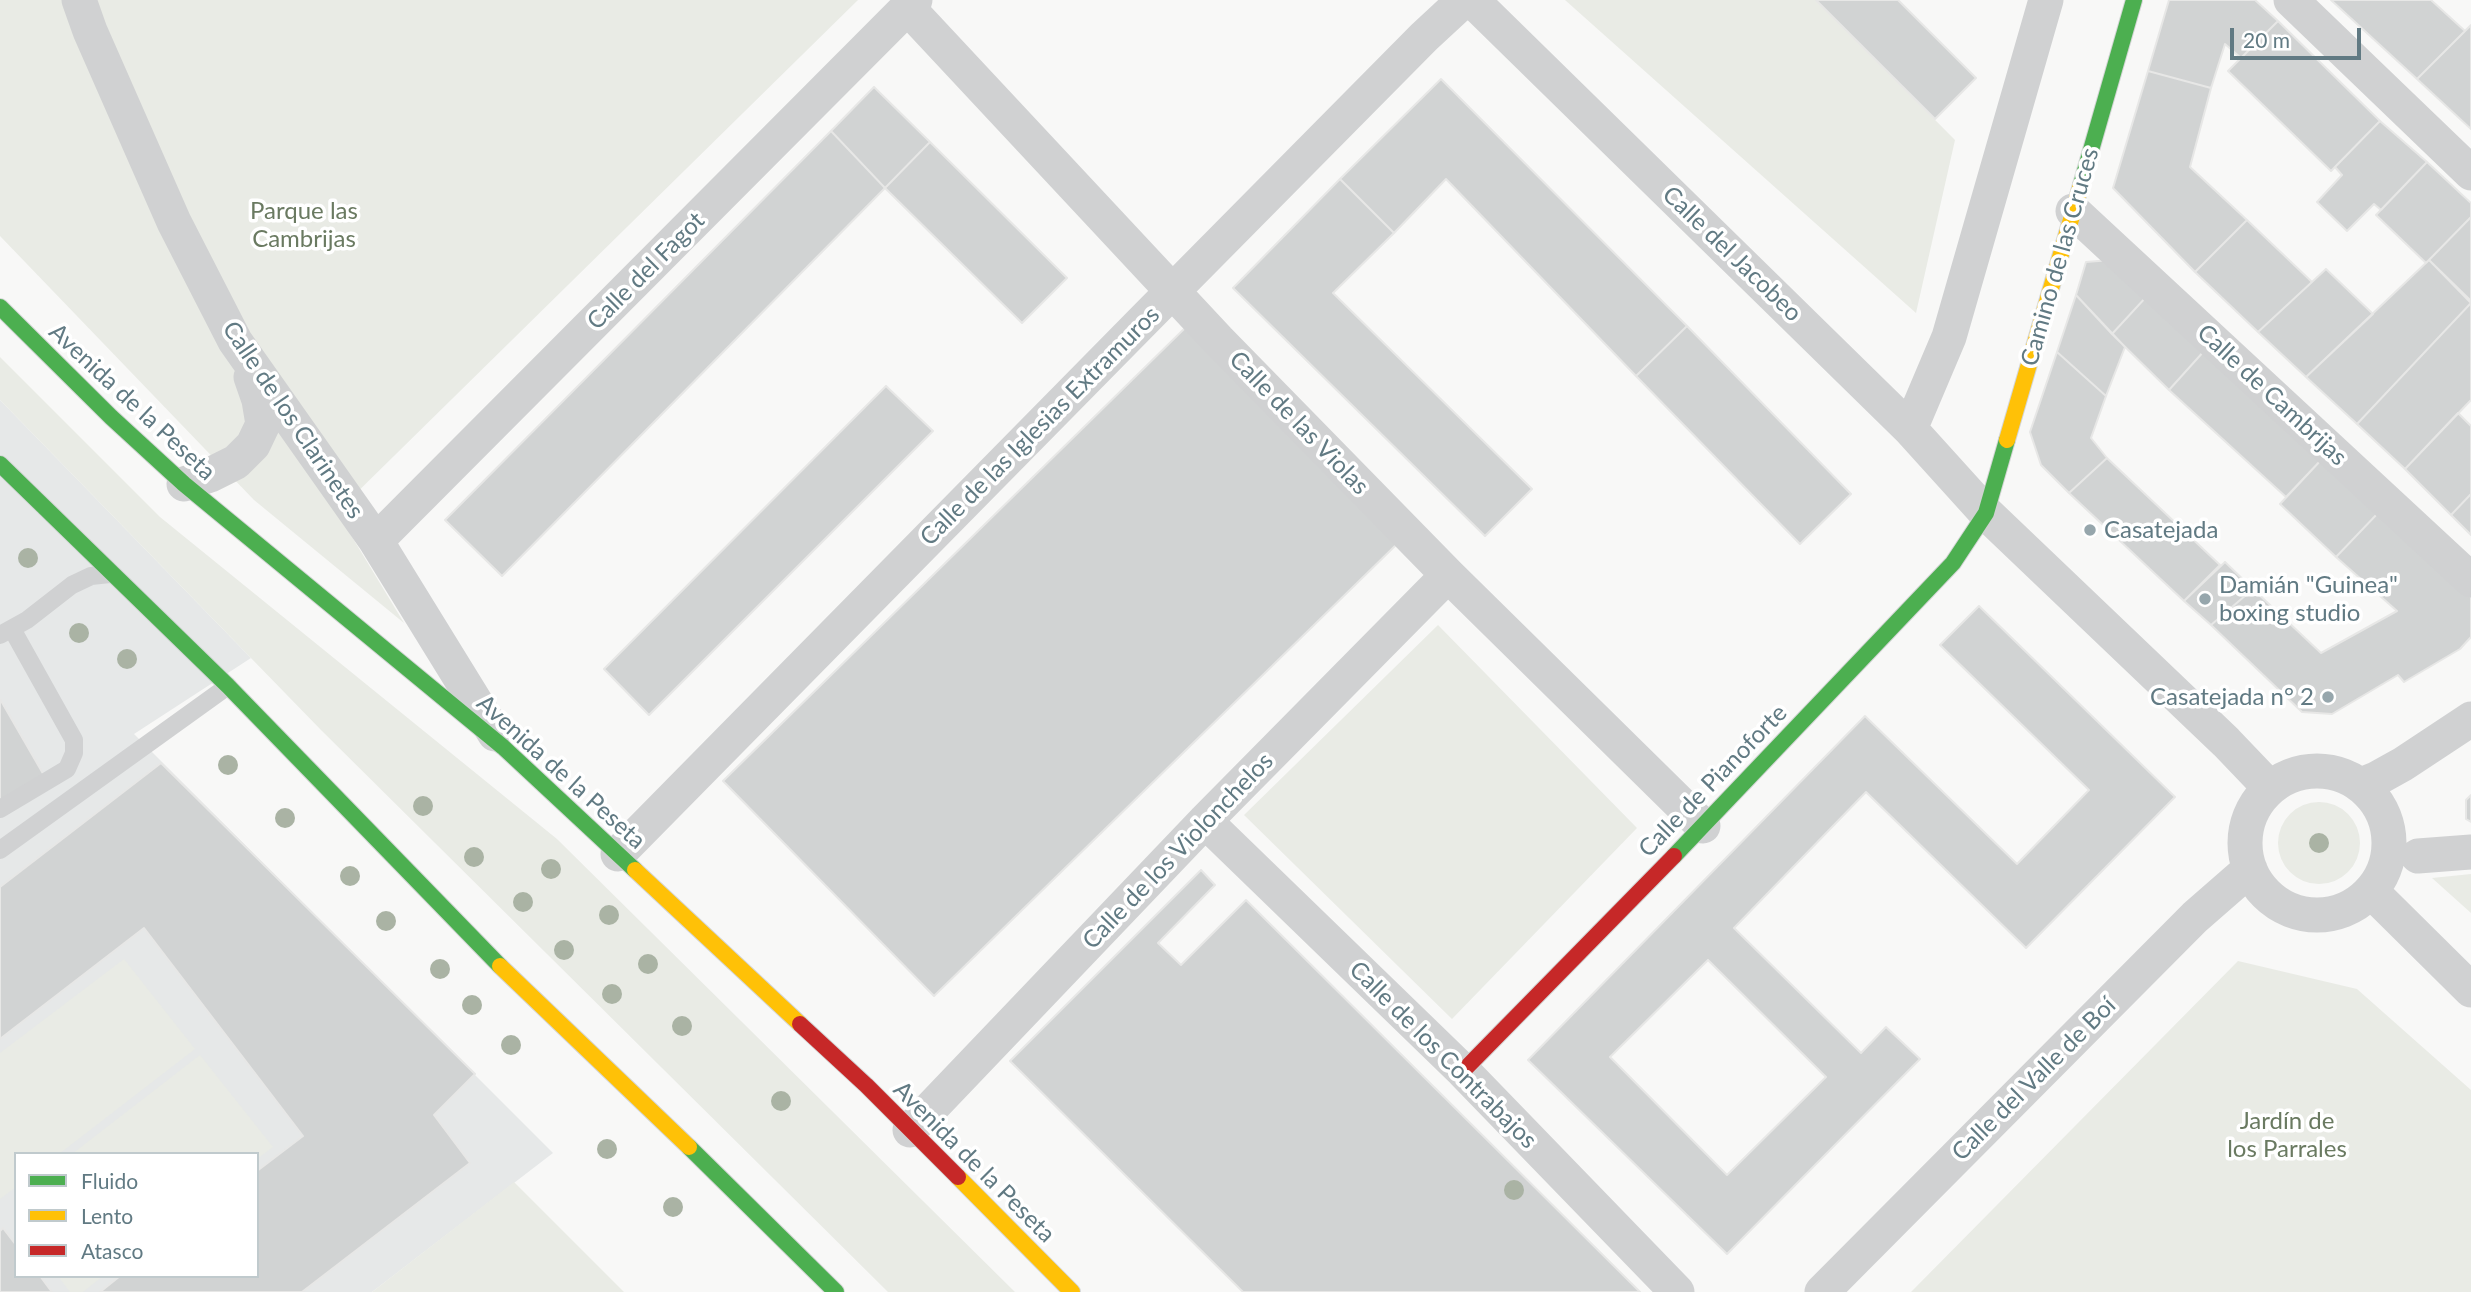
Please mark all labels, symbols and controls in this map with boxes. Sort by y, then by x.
scale bar [2233,14,2364,58]
text: 20 m [2243,27,2290,52]
street label: Camino de las Cruces [2015,145,2105,369]
street label: Calle del Jacobeo [1656,180,1808,328]
park label: Parque las Cambrijas [250,197,358,253]
street label: Calle del Fagot [581,206,711,336]
street label: Calle de las Iglesias Extramuros [914,300,1166,552]
street label: Calle de los Clarinetes [216,316,370,524]
street label: Avenida de la Peseta [43,318,221,486]
street label: Calle de Cambrijas [2191,318,2353,472]
street label: Calle de las Violas [1223,345,1375,501]
place label: Casatejada [2104,516,2218,544]
marker: Casatejada [2082,522,2098,538]
place label: Damián "Guinea" boxing studio [2219,571,2398,627]
marker: Damián "Guinea" boxing studio [2197,591,2213,607]
place label: Casatejada n° 2 [2150,683,2314,711]
street label: Avenida de la Peseta [471,689,651,855]
marker: Casatejada n° 2 [2320,689,2336,705]
street label: Calle de Pianoforte [1633,699,1793,863]
street label: Calle de los Violonchelos [1077,747,1279,955]
street label: Calle de los Contrabajos [1343,955,1543,1155]
street label: Calle del Valle de Boí [1946,991,2122,1167]
street label: Avenida de la Peseta [887,1075,1061,1249]
park label: Jardín de los Parrales [2227,1107,2347,1163]
legend [14,1152,259,1278]
text: Fluido [81,1168,138,1193]
text: Lento [81,1203,133,1228]
text: Atasco [81,1238,143,1263]

